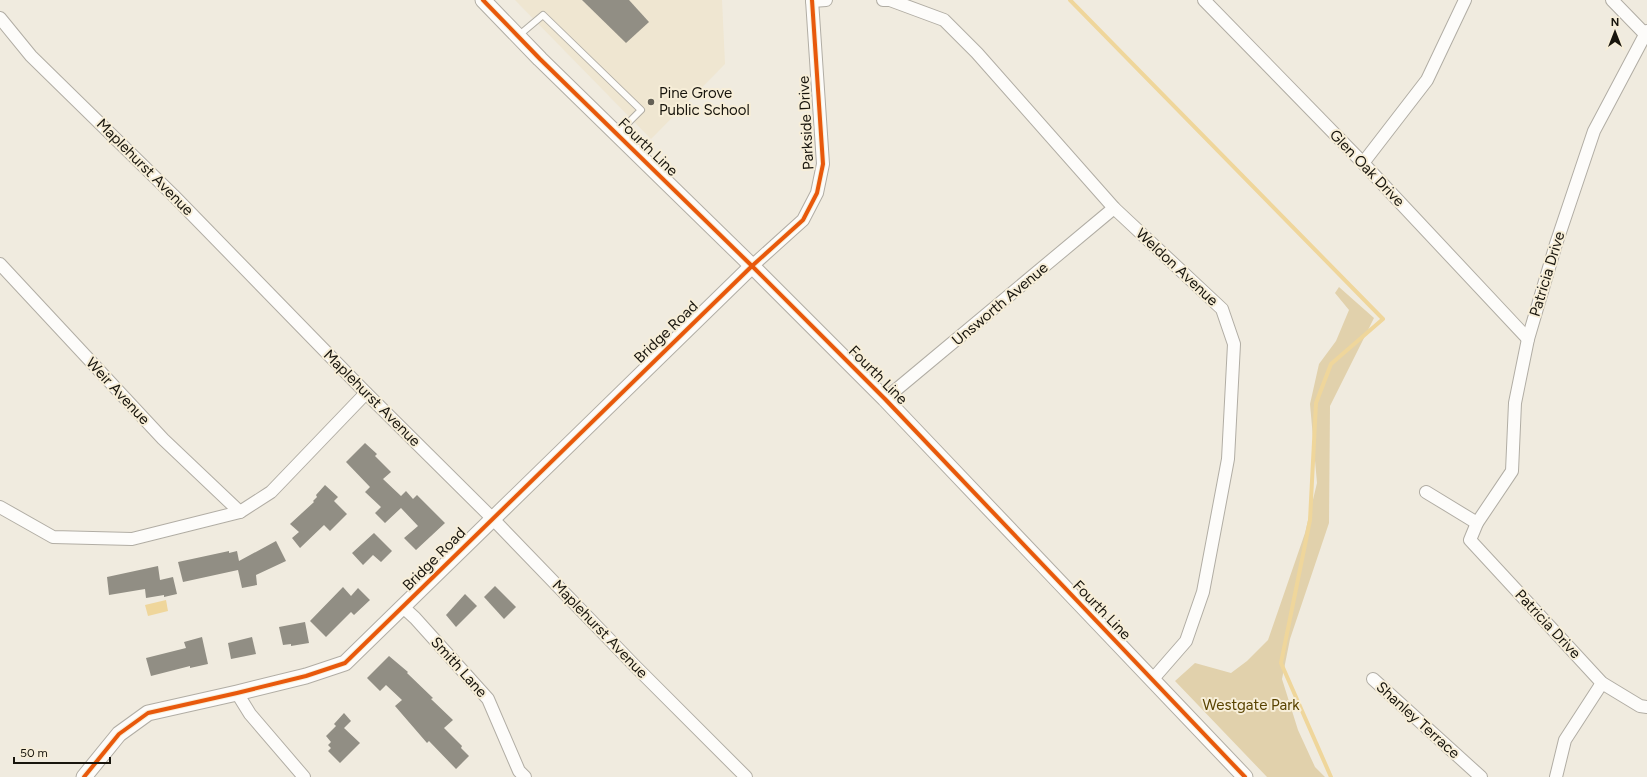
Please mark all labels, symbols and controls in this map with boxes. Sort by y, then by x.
north arrow [1595,12,1635,52]
text: N [1611,16,1619,29]
street label: Parkside Drive [795,75,817,171]
place label: Pine Grove Public School [659,84,750,119]
marker: Pine Grove Public School [646,97,656,107]
street label: Fourth Line [614,114,682,180]
street label: Maplehurst Avenue [93,115,197,219]
street label: Glen Oak Drive [1326,126,1408,210]
street label: Weldon Avenue [1132,224,1222,310]
street label: Patricia Drive [1526,229,1568,319]
street label: Unsworth Avenue [948,259,1052,349]
street label: Bridge Road [630,297,702,367]
street label: Fourth Line [845,342,911,408]
street label: Maplehurst Avenue [320,346,424,450]
street label: Weir Avenue [82,354,154,428]
street label: Bridge Road [399,524,469,594]
street label: Maplehurst Avenue [549,576,651,682]
street label: Fourth Line [1069,576,1135,644]
street label: Patricia Drive [1511,586,1585,662]
street label: Smith Lane [427,633,491,701]
street label: Shanley Terrace [1373,678,1463,762]
park label: Westgate Park [1202,696,1300,714]
scale bar [14,739,110,765]
text: 50 m [20,746,48,760]

